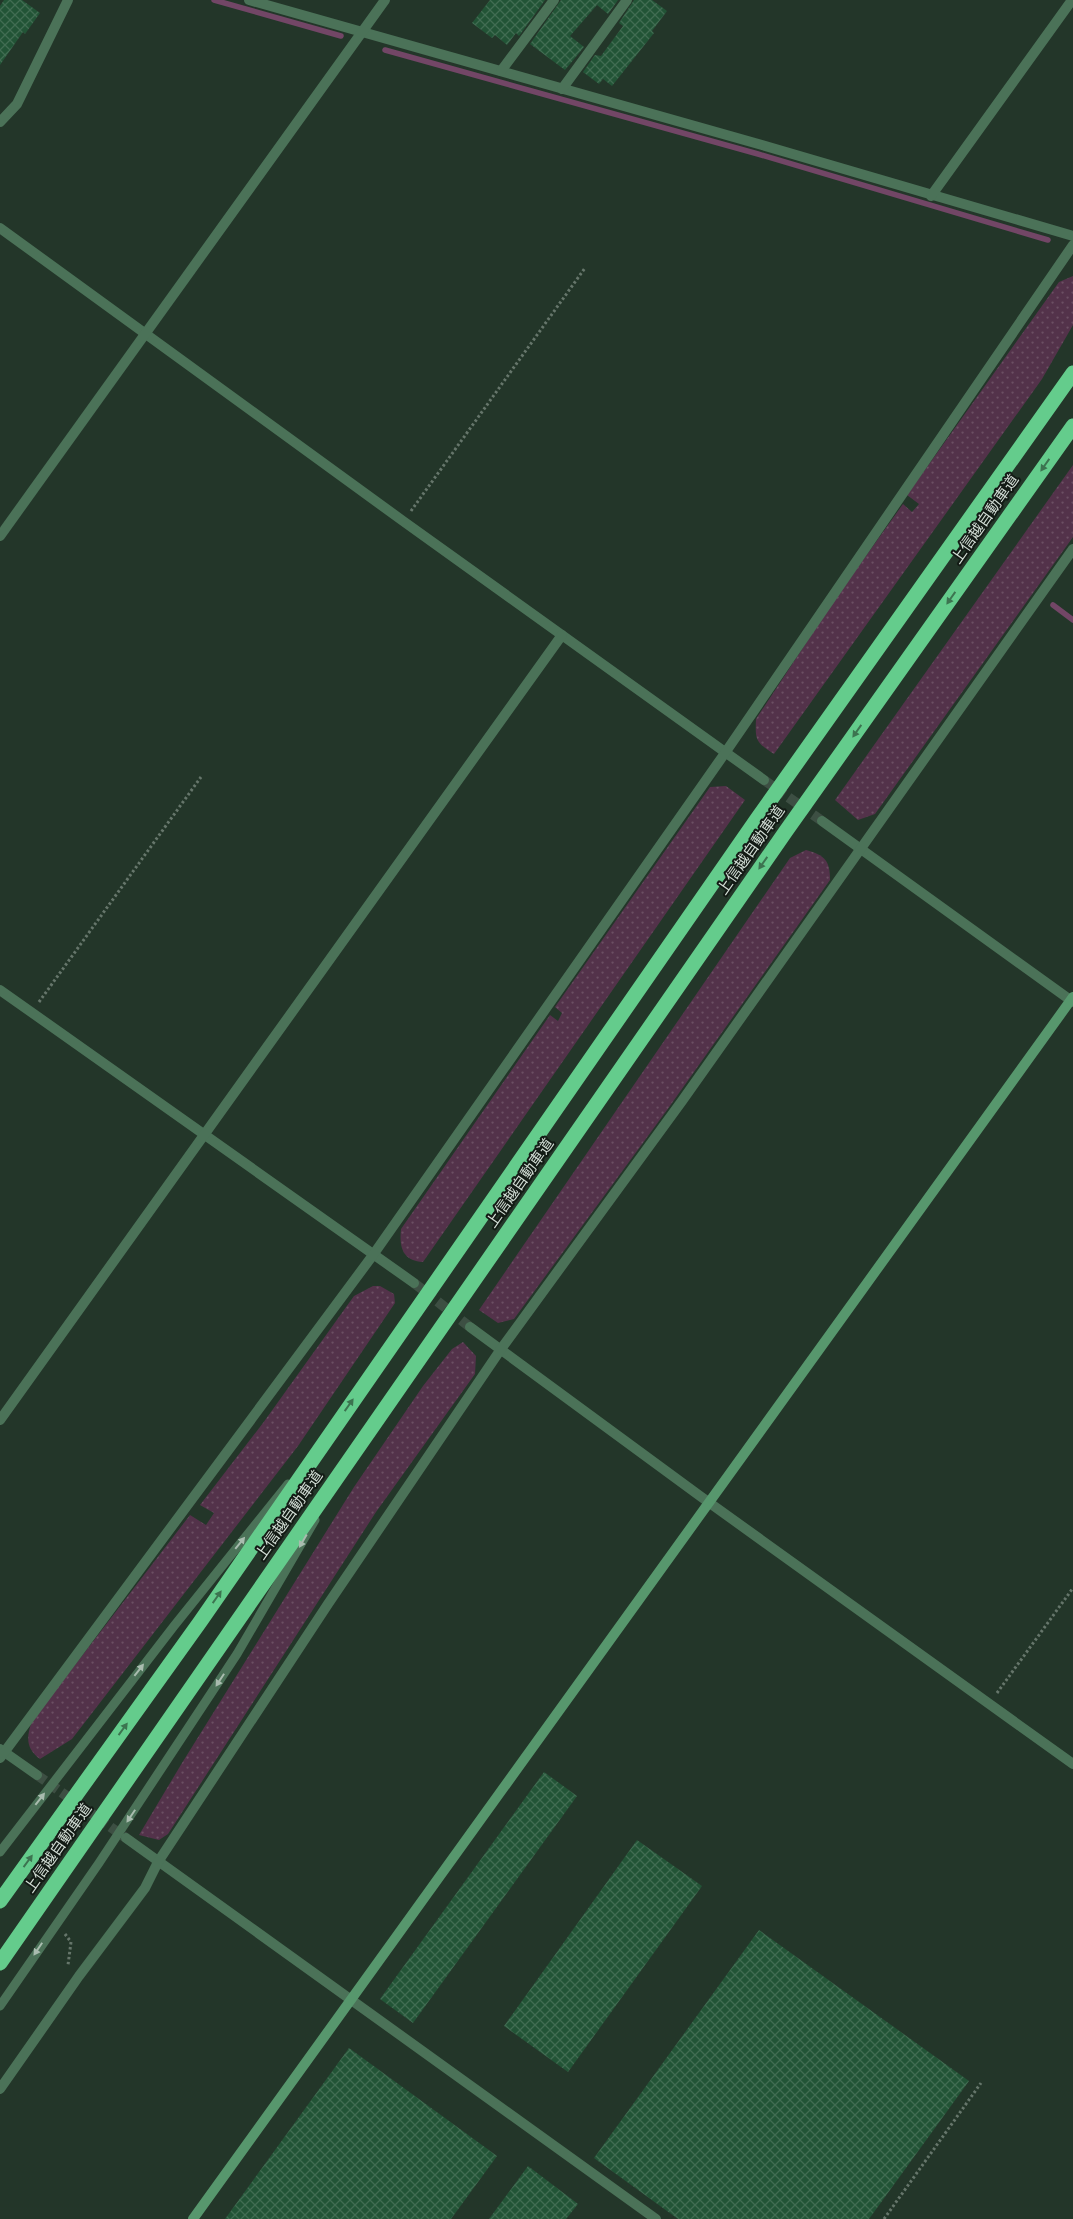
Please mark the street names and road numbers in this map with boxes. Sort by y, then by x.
street label: 上信越自動車道 [948,471,1023,568]
street label: 上信越自動車道 [714,802,789,899]
street label: 上信越自動車道 [483,1135,558,1232]
street label: 上信越自動車道 [252,1467,327,1564]
street label: 上信越自動車道 [21,1800,96,1897]

